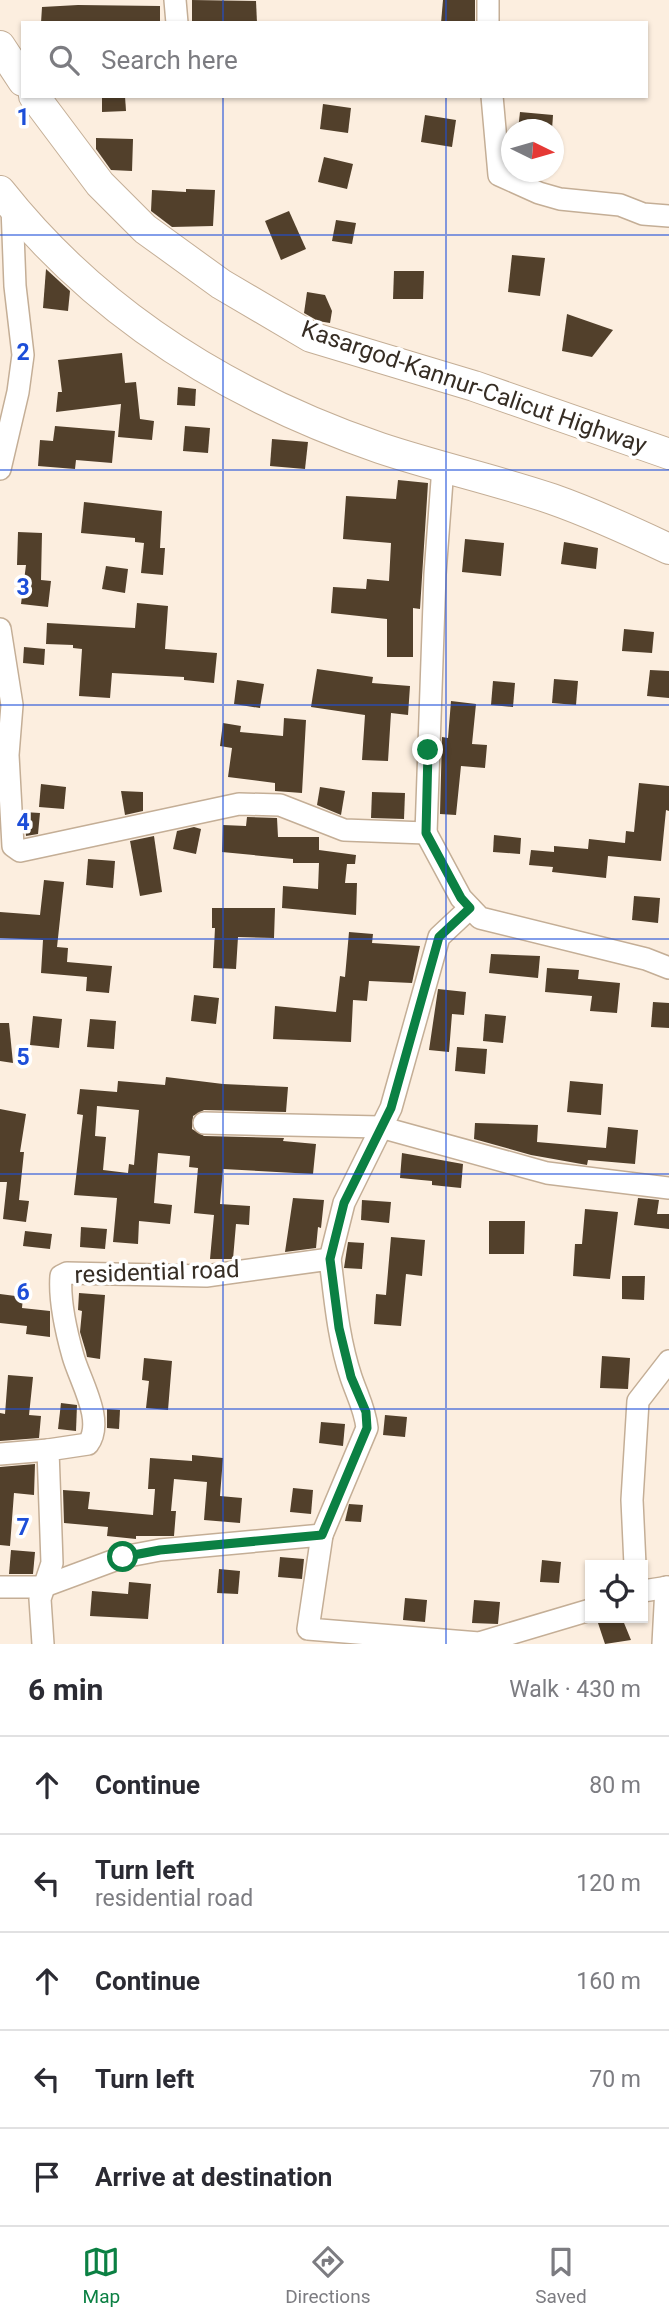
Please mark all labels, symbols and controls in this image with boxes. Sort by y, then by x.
search box [21,21,648,98]
icon: search [45,41,83,79]
text: Search here [101,45,238,75]
text: 1 [16,104,30,131]
north arrow [501,119,564,182]
street label: Kasargod-Kannur-Calicut Highway [298,315,651,460]
text: 2 [16,339,30,366]
text: 3 [16,574,30,601]
route end [412,734,443,765]
text: 4 [16,809,30,836]
text: 5 [16,1044,30,1071]
street label: residential road [74,1255,240,1289]
text: 6 [16,1279,30,1306]
text: 7 [16,1514,30,1541]
route start [107,1541,138,1572]
map controls [585,1560,648,1623]
button: locate [585,1560,648,1623]
text: 6 min [28,1672,103,1707]
text: Walk · 430 m [509,1676,641,1703]
icon: ahead [28,1766,66,1804]
text: Continue [95,1770,200,1800]
text: 80 m [589,1772,641,1799]
text: Turn left [95,1855,194,1885]
icon: left [28,1864,66,1902]
text: 120 m [576,1870,641,1897]
text: residential road [95,1885,253,1912]
icon: ahead [28,1962,66,2000]
text: Continue [95,1966,200,1996]
text: 160 m [576,1968,641,1995]
icon: left [28,2060,66,2098]
text: Turn left [95,2064,194,2094]
text: 70 m [589,2066,641,2093]
icon: arrive [28,2158,66,2196]
text: Arrive at destination [95,2162,332,2192]
tab: Map [82,2243,120,2308]
tab: Directions [285,2243,370,2308]
tab: Saved [535,2243,587,2308]

